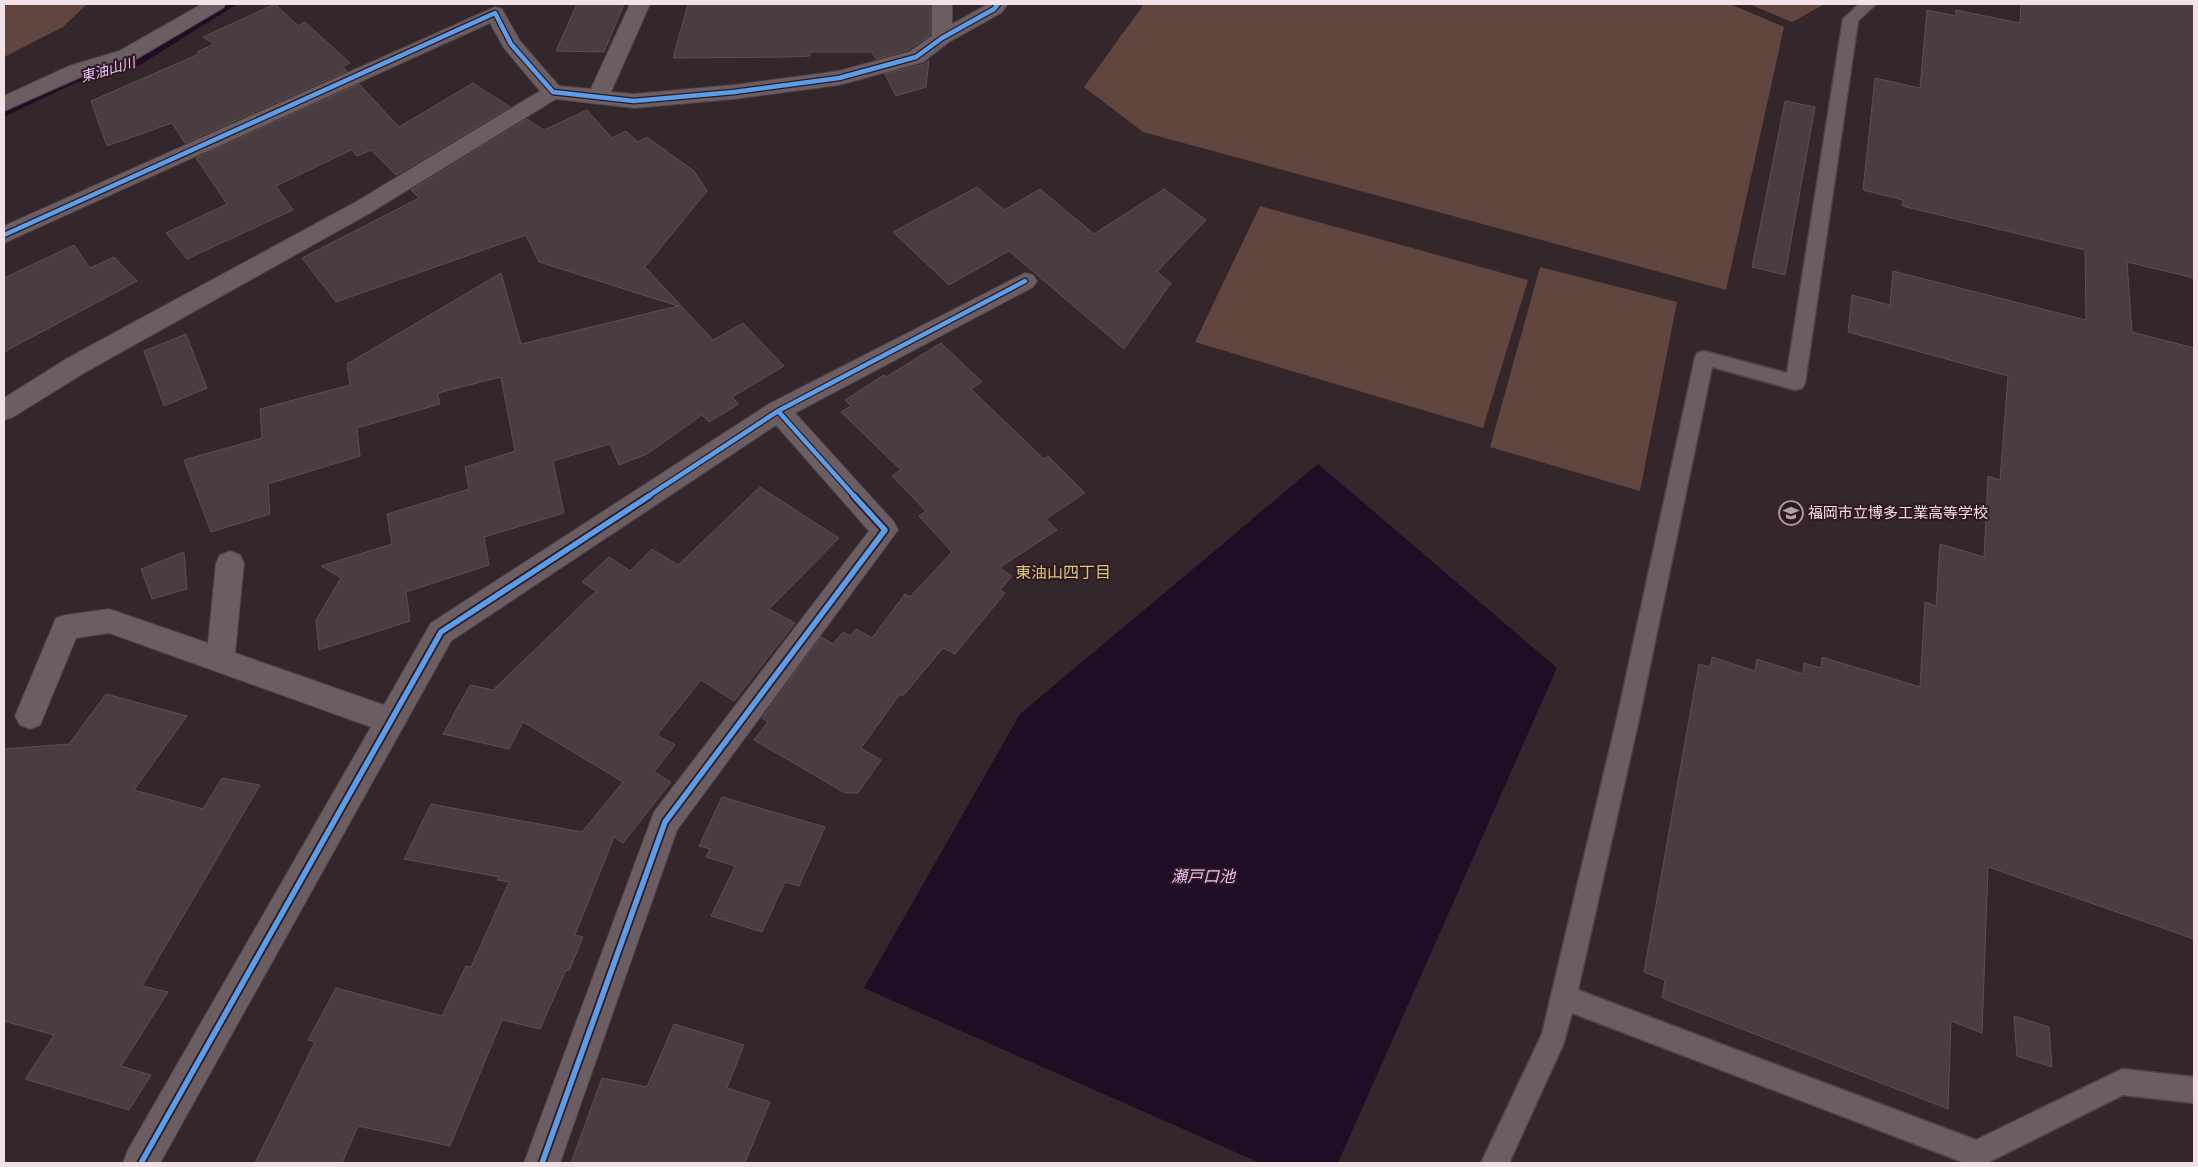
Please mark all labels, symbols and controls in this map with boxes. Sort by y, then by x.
water label: 東油山川 [79,54,139,86]
school or university icon: 福岡市立博多工業高等学校 [1778,500,1804,526]
place label: 福岡市立博多工業高等学校 [1808,504,1988,522]
district label: 東油山四丁目 [1015,563,1111,582]
water label: 瀬戸口池 [1171,867,1237,886]

